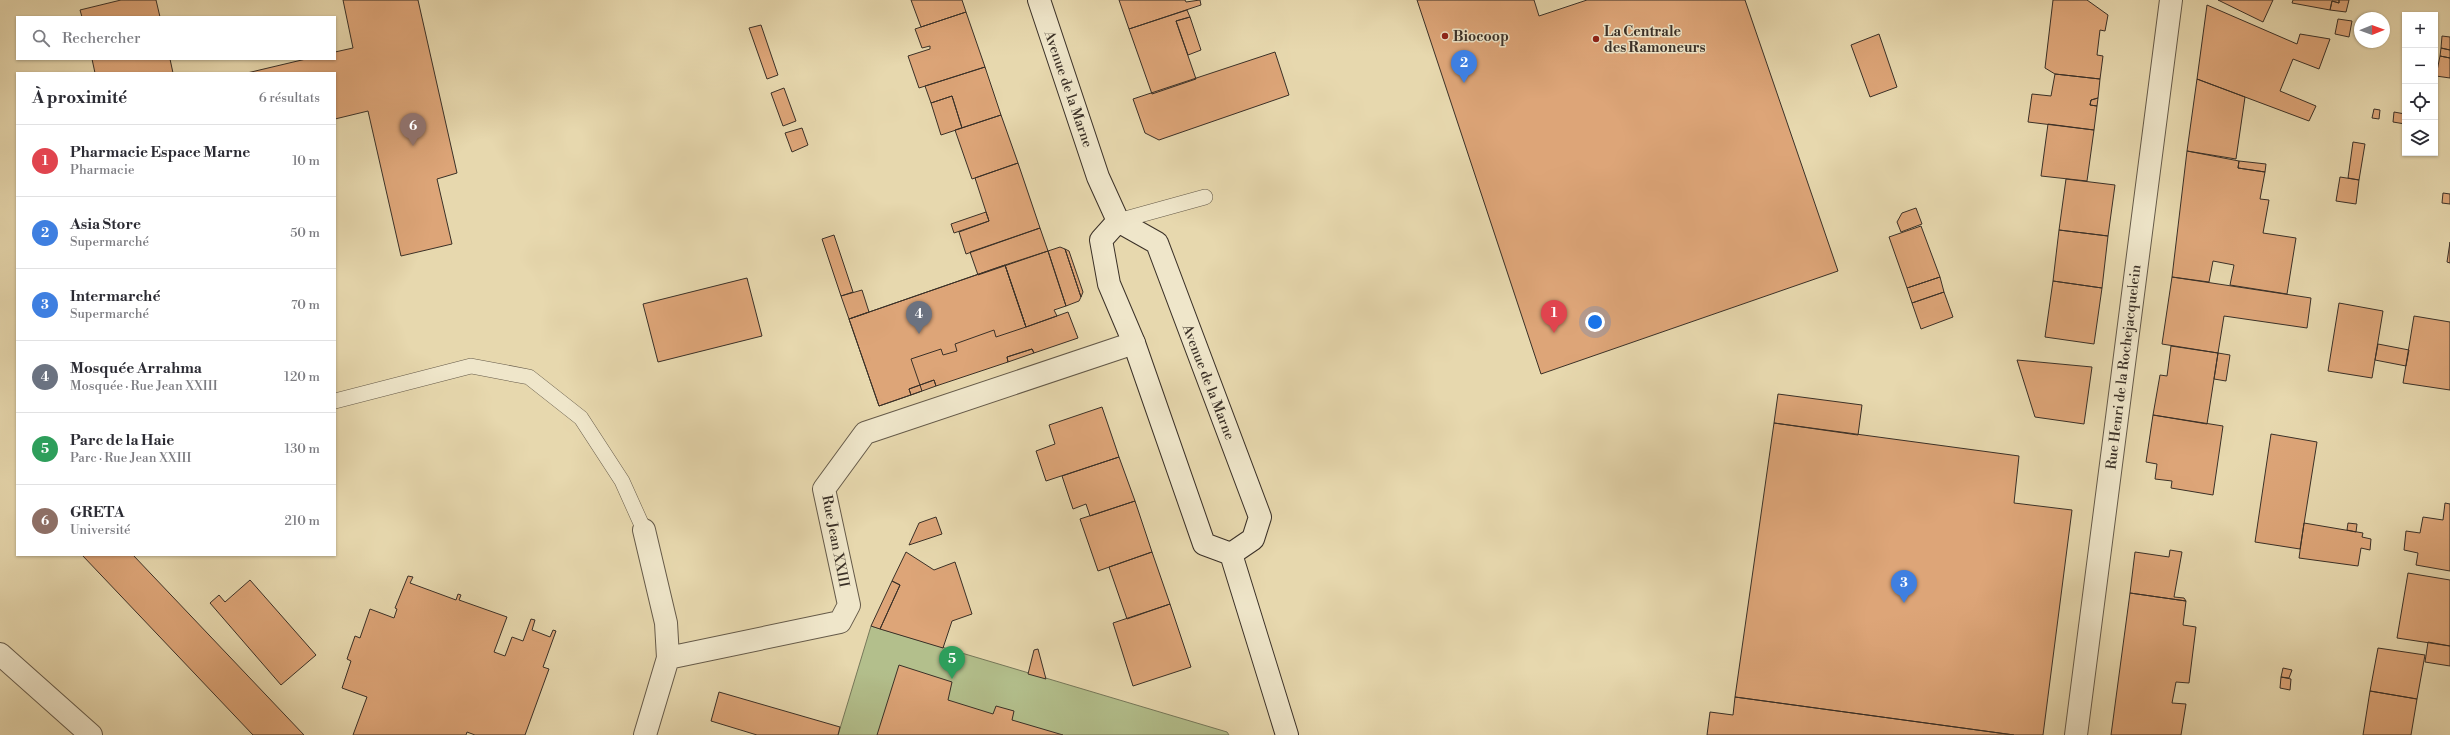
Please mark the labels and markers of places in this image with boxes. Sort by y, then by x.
place label: La Centrale des Ramoneurs [1604,23,1706,57]
place label: Biocoop [1453,28,1509,46]
marker: Biocoop [1440,31,1450,41]
marker: La Centrale des Ramoneurs [1591,34,1601,44]
pin: 2 [1451,50,1477,83]
pin: 6 [400,113,426,146]
pin: 1 [1541,300,1567,333]
pin: 4 [906,301,932,334]
pin: 3 [1891,570,1917,603]
pin: 5 [939,646,965,679]

